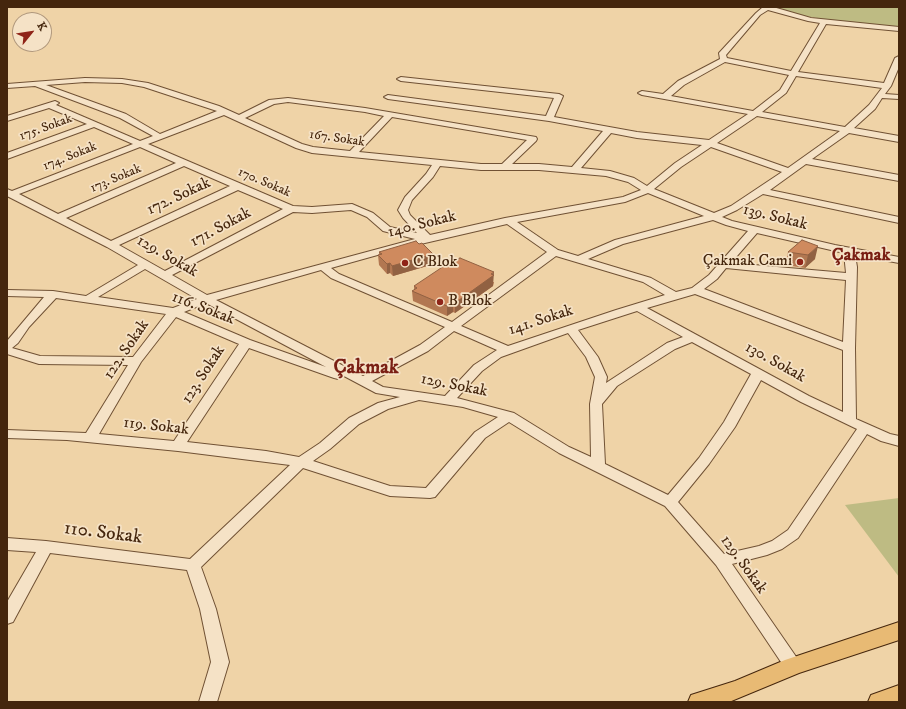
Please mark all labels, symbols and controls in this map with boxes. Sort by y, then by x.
north arrow [12,12,52,52]
text: K [34,20,50,33]
street label: 175. Sokak [17,111,75,145]
street label: 167. Sokak [308,127,366,151]
street label: 174. Sokak [41,139,99,175]
street label: 173. Sokak [88,161,144,197]
street label: 170. Sokak [235,165,293,201]
street label: 172. Sokak [144,174,214,220]
street label: 139. Sokak [741,201,809,235]
street label: 171. Sokak [187,204,255,252]
street label: 140. Sokak [386,207,458,243]
street label: 129. Sokak [133,232,201,282]
district label: Çakmak [832,245,890,267]
place label: Çakmak Cami [703,252,792,272]
place label: C Blok [413,253,458,273]
marker: Çakmak Cami [795,257,805,267]
marker: C Blok [400,258,410,268]
street label: 116. Sokak [169,288,237,330]
place label: B Blok [448,292,492,312]
marker: B Blok [435,297,445,307]
street label: 141. Sokak [506,302,576,340]
street label: 122. Sokak [100,317,154,383]
street label: 130. Sokak [741,338,809,388]
street label: 123. Sokak [178,342,230,408]
district label: Çakmak [333,357,399,381]
street label: 129. Sokak [419,370,489,402]
street label: 119. Sokak [122,414,190,440]
street label: 110. Sokak [63,518,143,550]
street label: 129. Sokak [715,532,771,598]

